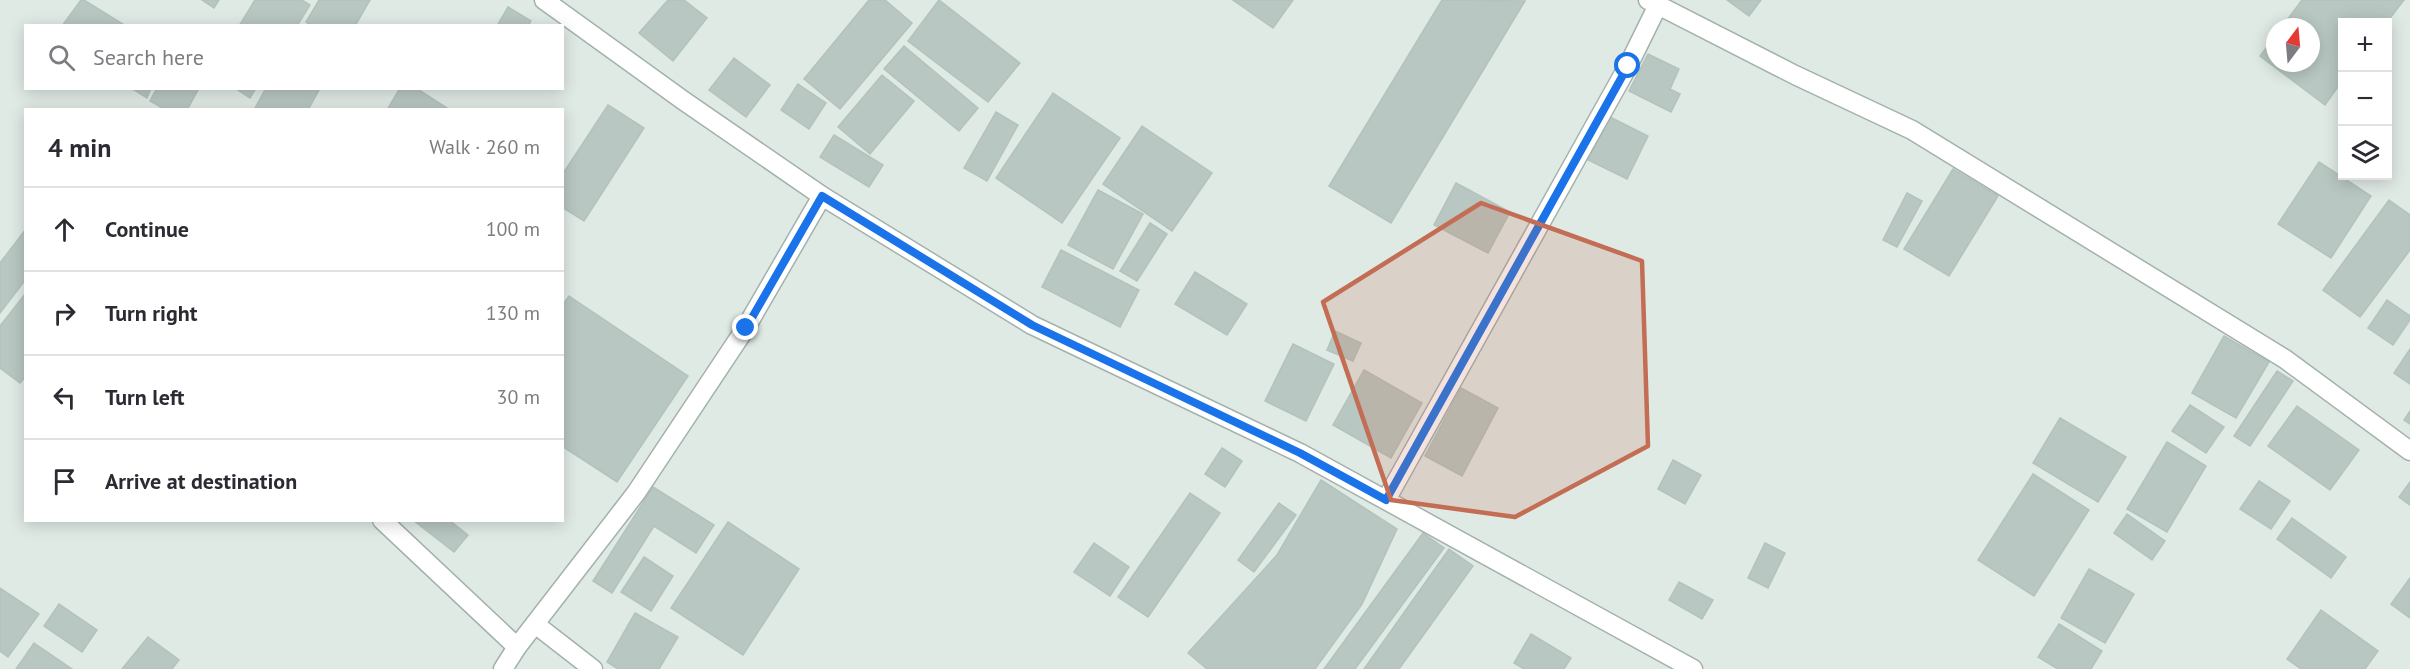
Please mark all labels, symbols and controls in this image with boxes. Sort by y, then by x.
north arrow [2266,18,2320,72]
map controls [2338,18,2392,180]
button: + [2338,18,2392,72]
search box [24,24,564,90]
icon: search [45,41,78,74]
text: Search here [93,43,204,71]
route start [1614,52,1640,78]
button: − [2338,72,2392,126]
button: layers [2338,126,2392,180]
text: 4 min [48,131,111,164]
text: Walk · 260 m [429,134,540,160]
icon: ahead [48,213,81,246]
text: Continue [105,215,189,243]
text: 100 m [486,216,540,242]
icon: right [48,297,81,330]
text: Turn right [105,299,197,327]
text: 130 m [486,300,540,326]
route end [732,314,758,340]
icon: left [48,381,81,414]
text: Turn left [105,383,185,411]
text: 30 m [497,384,540,410]
icon: arrive [48,465,81,498]
text: Arrive at destination [105,467,297,495]

